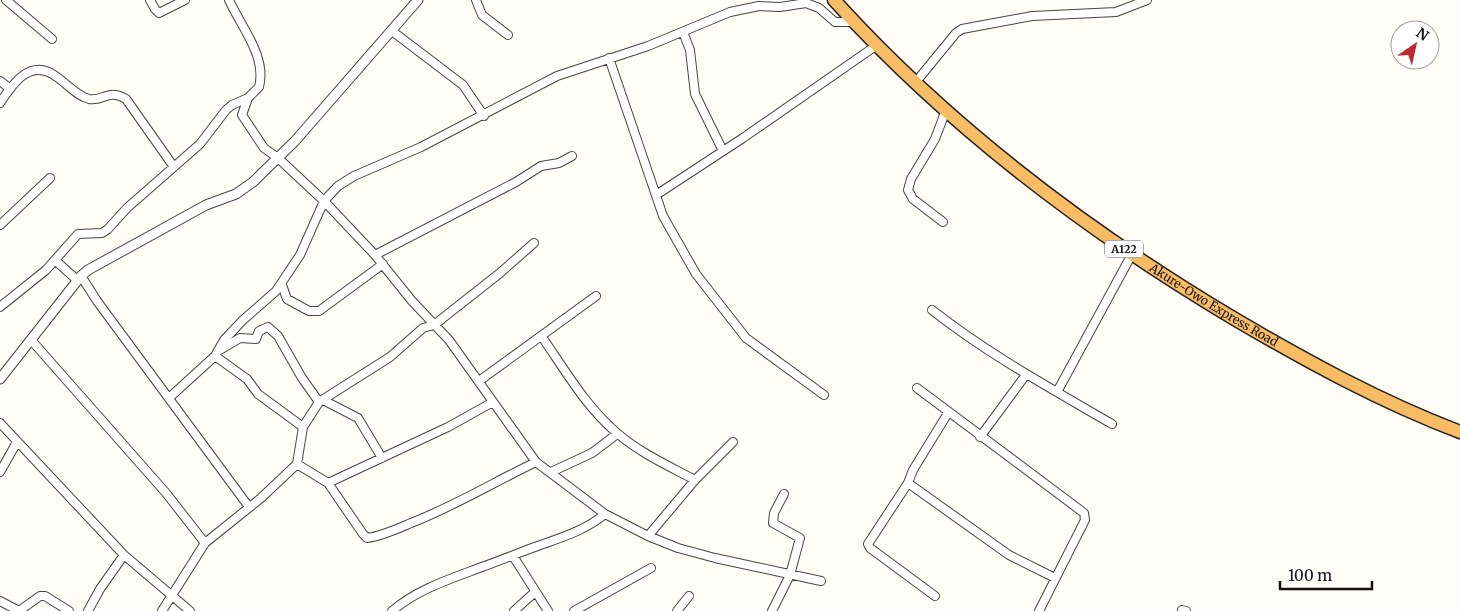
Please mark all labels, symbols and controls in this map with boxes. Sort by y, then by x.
north arrow [1390,20,1440,70]
text: N [1413,24,1432,45]
road number: A122 [1105,240,1143,258]
street label: Akure-Owo Express Road [1146,259,1281,350]
scale bar [1280,558,1372,590]
text: 100 m [1288,566,1332,585]

